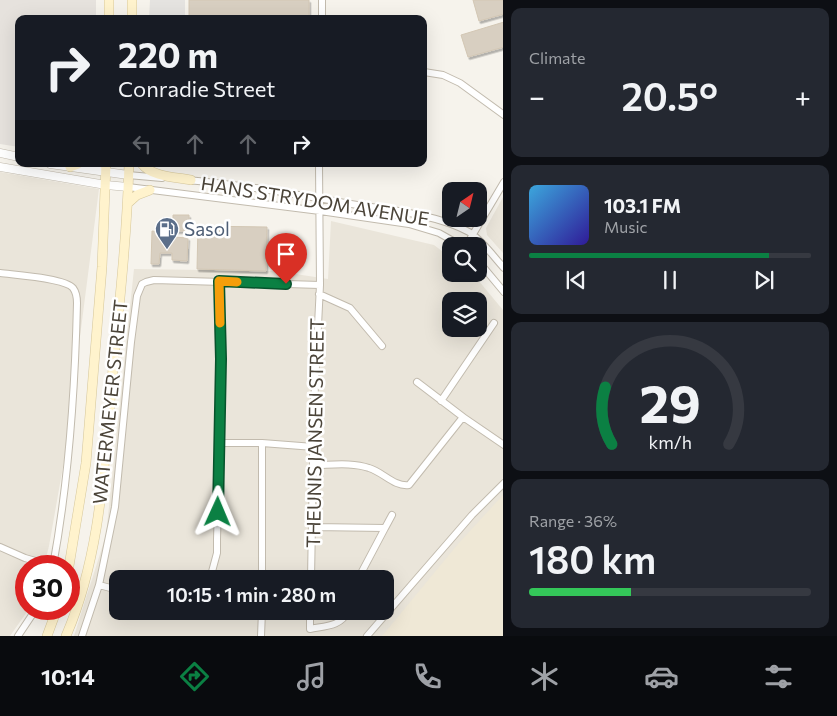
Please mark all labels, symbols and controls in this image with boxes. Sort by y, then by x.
text: 220 m [118,32,218,75]
icon: right [35,35,100,100]
text: Climate [529,48,585,67]
text: 20.5° [622,72,718,119]
text: Conradie Street [118,75,275,102]
text: − [529,79,545,113]
text: + [795,79,811,113]
icon: left [128,130,156,158]
icon: ahead [181,130,209,158]
icon: ahead [234,130,262,158]
icon: right [287,130,315,158]
street label: HANS STRYDOM AVENUE [199,171,431,230]
north arrow [442,182,488,228]
map controls [442,182,487,337]
text: 103.1 FM [604,194,681,217]
fuel station icon: Sasol [154,216,180,250]
place label: Sasol [184,217,230,240]
text: Music [604,217,648,236]
pin [265,233,307,284]
button: search [442,237,487,282]
icon: arrive [272,240,300,268]
icon: previous [562,266,590,294]
icon: pause [656,266,684,294]
icon: next [750,266,778,294]
button: layers [442,292,487,337]
street label: WATERMEYER STREET [87,298,132,505]
street label: THEUNIS JANSEN STREET [301,318,328,548]
text: 29 [639,370,701,434]
text: km/h [648,431,692,453]
position arrow [191,485,243,537]
text: Range · 36% [529,511,617,530]
text: 180 km [529,535,656,582]
speed limit sign: 30 [15,555,80,620]
text: 10:15 · 1 min · 280 m [167,583,336,606]
icon: directions [177,659,212,694]
icon: music [294,659,329,694]
icon: phone [410,659,445,694]
icon: climate [527,659,562,694]
icon: car [644,659,679,694]
icon: filters [761,659,796,694]
text: 10:14 [41,663,95,690]

